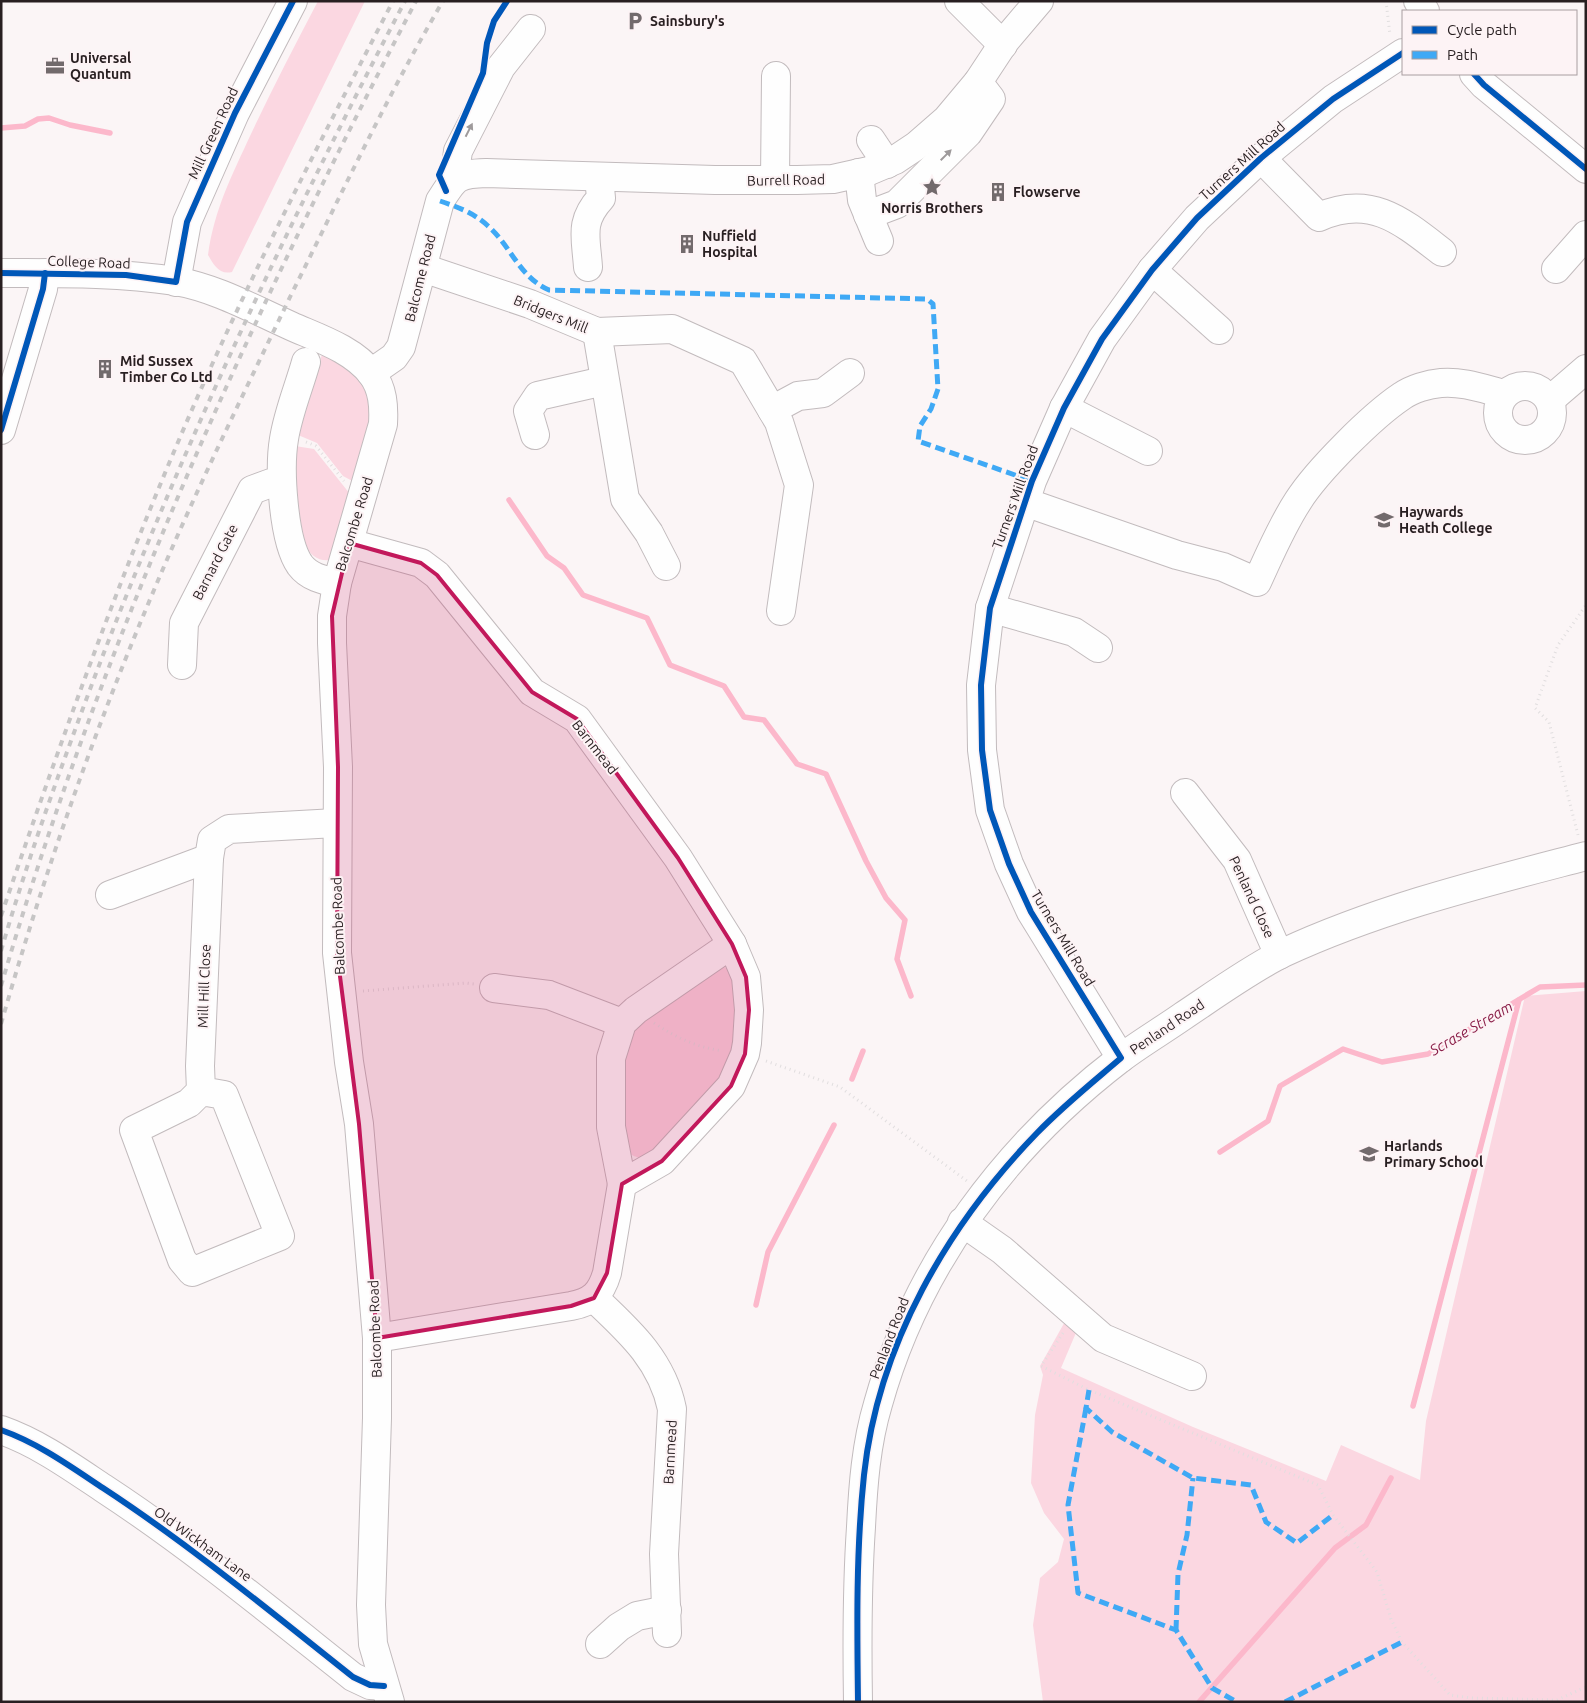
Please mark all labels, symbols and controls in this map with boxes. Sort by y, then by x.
parking icon: Sainsbury's [624,10,646,32]
legend [1402,10,1577,75]
place label: Sainsbury's [650,13,725,29]
text: Cycle path [1447,21,1517,38]
text: Path [1447,46,1478,63]
place label: Universal Quantum [70,50,131,82]
office icon: Universal Quantum [44,55,66,77]
street label: Mill Green Road [185,84,241,182]
street label: Turners Mill Road [1196,118,1288,204]
one-way arrow [465,123,473,137]
one-way arrow [940,149,952,161]
street label: Burrell Road [747,171,825,189]
place icon: Norris Brothers [921,176,943,198]
building icon: Flowserve [987,181,1009,203]
place label: Flowserve [1013,184,1081,200]
place label: Norris Brothers [881,200,983,216]
place label: Nuffield Hospital [702,228,757,260]
street label: Balcome Road [401,233,439,323]
building icon: Nuffield Hospital [676,233,698,255]
street label: College Road [47,253,131,271]
street label: Bridgers Mill [511,292,591,336]
place label: Mid Sussex Timber Co Ltd [120,353,213,385]
building icon: Mid Sussex Timber Co Ltd [94,358,116,380]
street label: Turners Mill Road [989,443,1041,551]
street label: Balcombe Road [332,475,376,573]
place label: Haywards Heath College [1399,504,1492,536]
school or university icon: Haywards Heath College [1373,509,1395,531]
street label: Barnard Gate [189,521,241,603]
street label: Barnmead [569,717,621,777]
street label: Penland Close [1226,854,1278,940]
street label: Balcombe Road [328,877,348,975]
street label: Turners Mill Road [1028,887,1098,989]
street label: Mill Hill Close [195,944,213,1028]
street label: Penland Road [1127,996,1207,1058]
water label: Scrase Stream [1426,997,1516,1059]
place label: Harlands Primary School [1384,1138,1483,1170]
school or university icon: Harlands Primary School [1358,1143,1380,1165]
street label: Balcombe Road [365,1280,385,1378]
street label: Penland Road [866,1295,912,1381]
street label: Barnmead [660,1419,680,1485]
street label: Old Wickham Lane [151,1503,255,1585]

